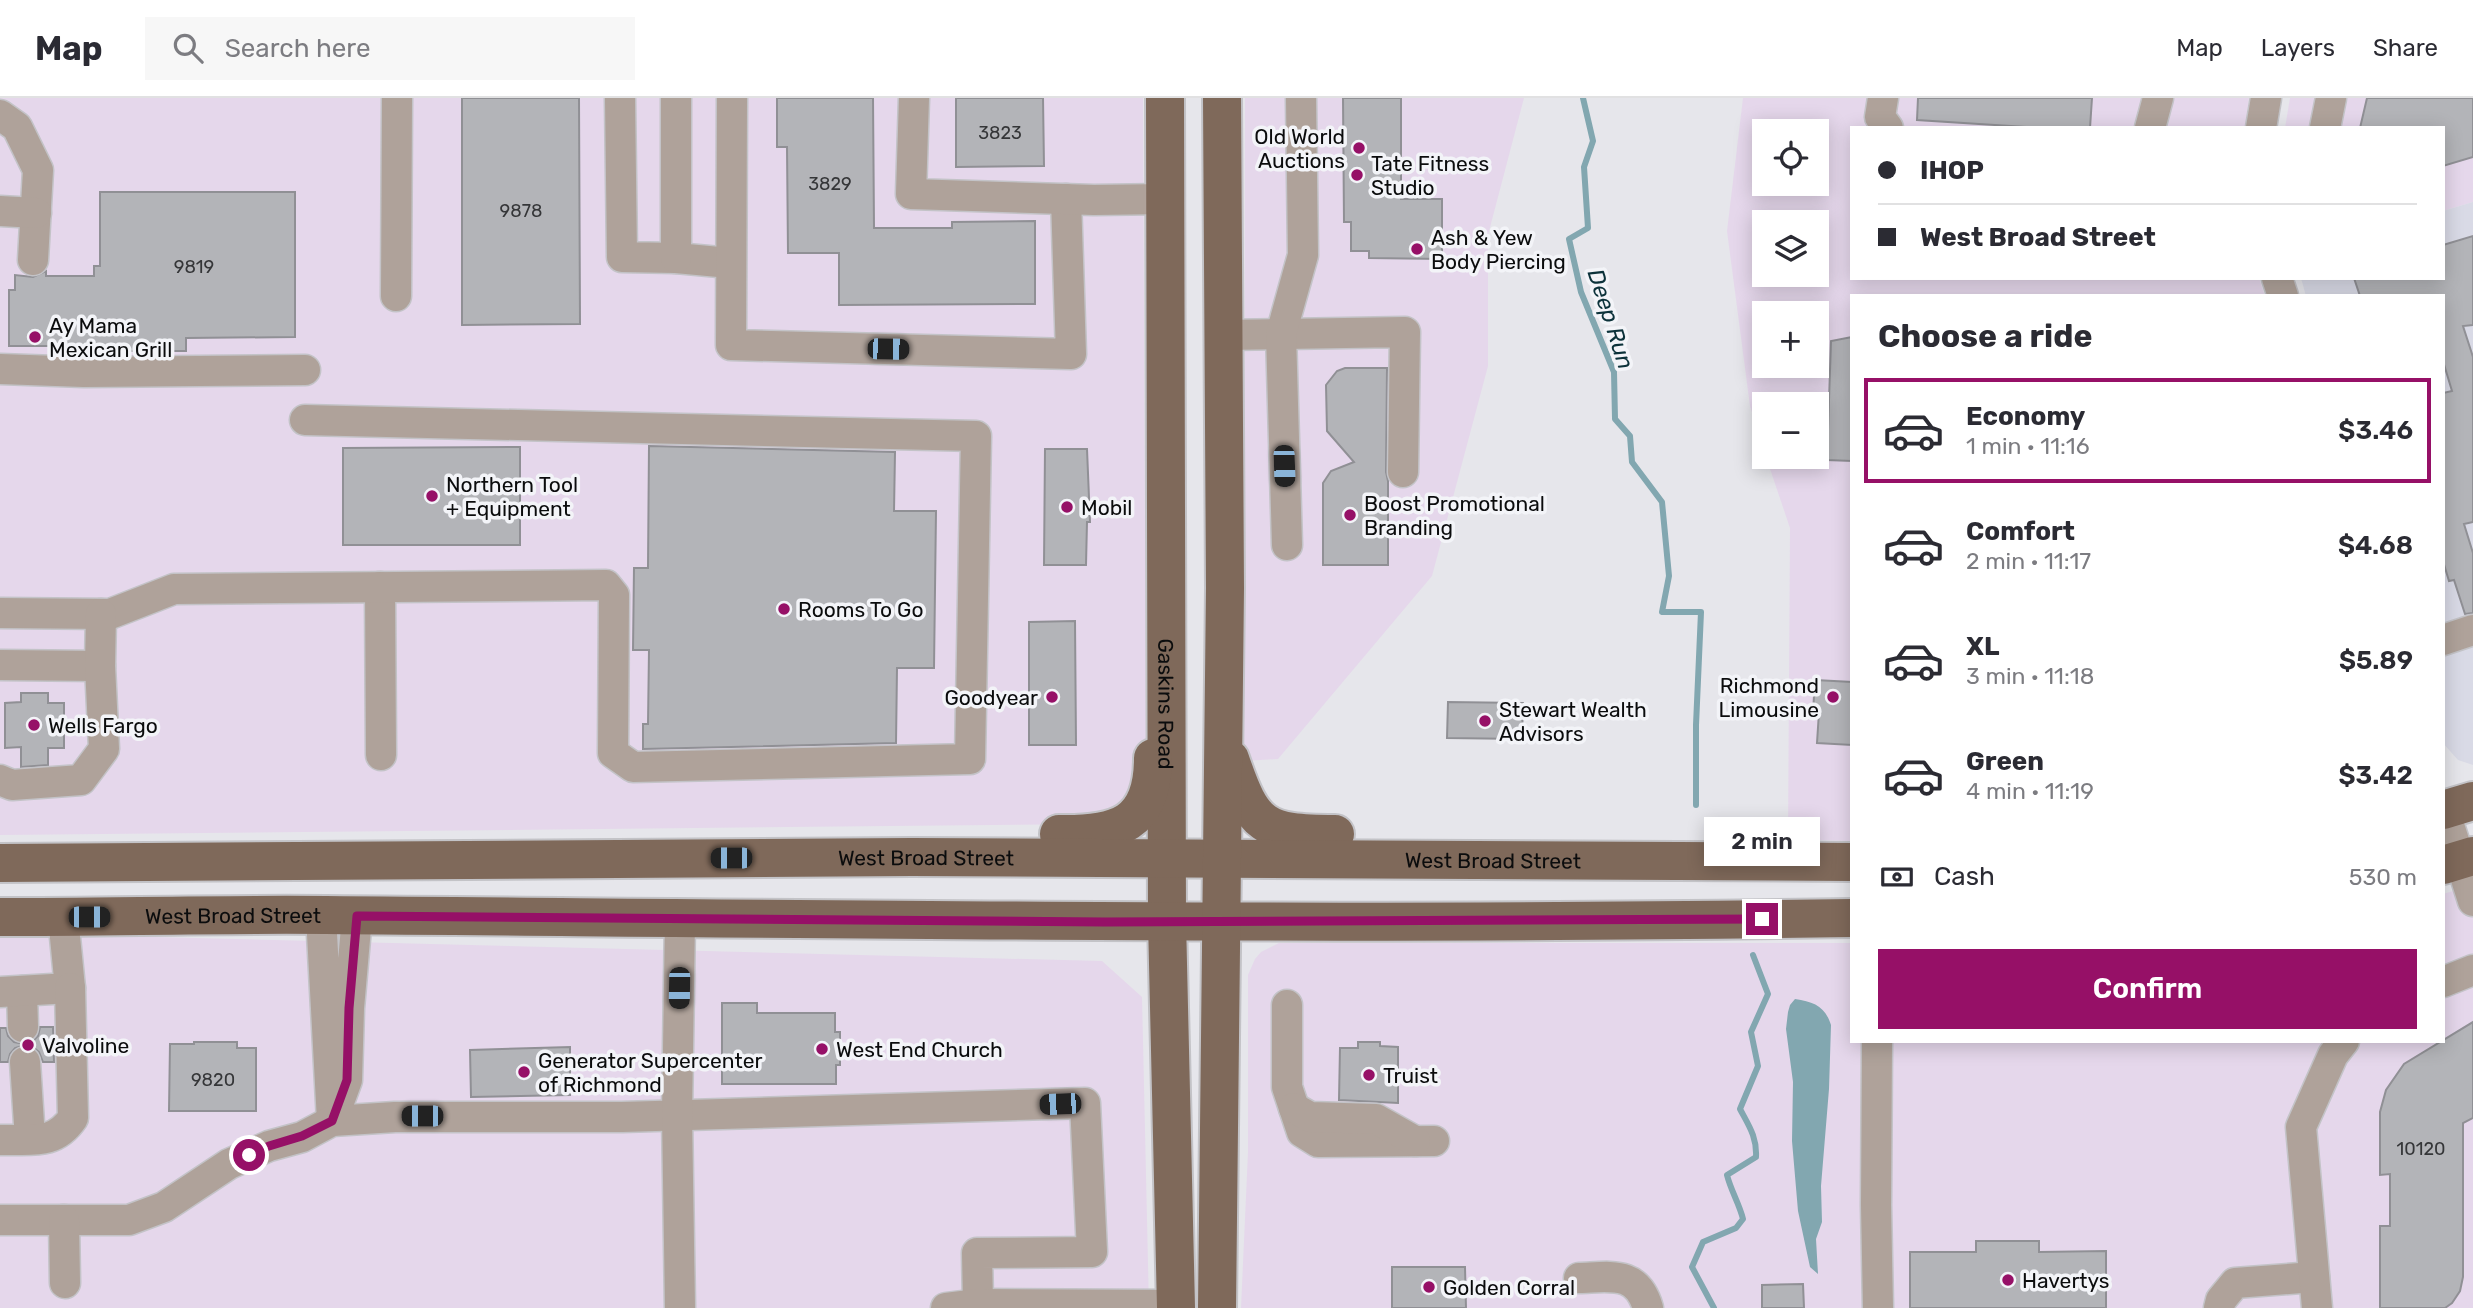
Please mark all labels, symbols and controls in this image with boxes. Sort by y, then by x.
search box [145,17,635,80]
text: Map [35,29,103,68]
icon: search [169,29,207,67]
text: Search here [225,33,370,64]
text: Map [2176,34,2223,62]
text: Layers [2261,34,2335,62]
text: Share [2373,34,2438,62]
map controls [1752,119,1829,469]
button: locate [1752,119,1829,196]
house number: 3823 [978,122,1022,144]
place label: Old World Auctions [1254,124,1345,173]
marker: Old World Auctions [1351,140,1367,156]
place label: Tate Fitness Studio [1371,151,1489,200]
text: IHOP [1920,155,1984,186]
marker: Tate Fitness Studio [1349,167,1365,183]
house number: 3829 [808,173,852,195]
house number: 9878 [500,200,542,222]
button: layers [1752,210,1829,287]
text: West Broad Street [1920,222,2156,253]
place label: Ash & Yew Body Piercing [1431,225,1566,274]
marker: Ash & Yew Body Piercing [1409,241,1425,257]
house number: 9819 [174,256,214,278]
water label: Deep Run [1582,265,1640,373]
button: + [1752,301,1829,378]
place label: Ay Mama Mexican Grill [49,313,172,362]
text: Choose a ride [1878,317,2092,355]
marker: Ay Mama Mexican Grill [27,329,43,345]
car [867,338,910,360]
button: − [1752,392,1829,469]
icon: car [1882,399,1945,462]
text: Economy [1966,401,2085,432]
text: $3.46 [2338,415,2413,446]
text: 1 min · 11:16 [1966,432,2090,460]
car [1273,445,1296,487]
place label: Northern Tool + Equipment [446,472,578,521]
marker: Northern Tool + Equipment [424,488,440,504]
place label: Boost Promotional Branding [1364,491,1545,540]
place label: Mobil [1081,495,1132,520]
marker: Mobil [1059,499,1075,515]
marker: Boost Promotional Branding [1342,507,1358,523]
icon: car [1882,514,1945,577]
text: Comfort [1966,516,2075,547]
text: $4.68 [2338,530,2413,561]
text: 2 min · 11:17 [1966,547,2091,575]
place label: Rooms To Go [798,597,923,622]
marker: Rooms To Go [776,601,792,617]
icon: car [1882,629,1945,692]
text: XL [1966,631,1999,662]
street label: Gaskins Road [1154,638,1179,770]
text: $5.89 [2339,645,2413,676]
text: 3 min · 11:18 [1966,662,2094,690]
place label: Richmond Limousine [1718,673,1819,722]
place label: Goodyear [945,685,1038,710]
marker: Goodyear [1044,689,1060,705]
marker: Richmond Limousine [1825,689,1841,705]
place label: Stewart Wealth Advisors [1499,697,1647,746]
place label: Wells Fargo [48,713,158,738]
marker: Stewart Wealth Advisors [1477,713,1493,729]
marker: Wells Fargo [26,717,42,733]
icon: car [1882,744,1945,807]
text: Green [1966,746,2044,777]
text: $3.42 [2338,760,2413,791]
text: 4 min · 11:19 [1966,777,2094,805]
callout: 2 min [1704,818,1820,866]
text: 2 min [1731,827,1793,855]
street label: West Broad Street [838,844,1014,870]
street label: West Broad Street [1405,847,1581,873]
car [711,848,753,869]
icon: cash [1878,858,1916,896]
text: Cash [1934,861,1995,892]
text: 530 m [2349,863,2417,891]
street label: West Broad Street [145,902,321,928]
route end [1746,903,1778,935]
car [69,907,111,928]
button: Confirm [1878,949,2417,1029]
car [669,967,690,1009]
place label: Valvoline [42,1033,129,1058]
marker: Valvoline [20,1037,36,1053]
place label: West End Church [836,1037,1003,1062]
marker: West End Church [814,1041,830,1057]
place label: Generator Supercenter of Richmond [538,1048,762,1097]
place label: Truist [1383,1063,1438,1088]
marker: Generator Supercenter of Richmond [516,1064,532,1080]
marker: Truist [1361,1067,1377,1083]
house number: 9820 [191,1069,235,1091]
car [1039,1093,1082,1115]
car [402,1106,444,1127]
house number: 10120 [2397,1138,2445,1160]
route start [233,1139,265,1171]
place label: Havertys [2022,1268,2110,1293]
marker: Havertys [2000,1272,2016,1288]
place label: Golden Corral [1443,1275,1575,1300]
marker: Golden Corral [1421,1279,1437,1295]

